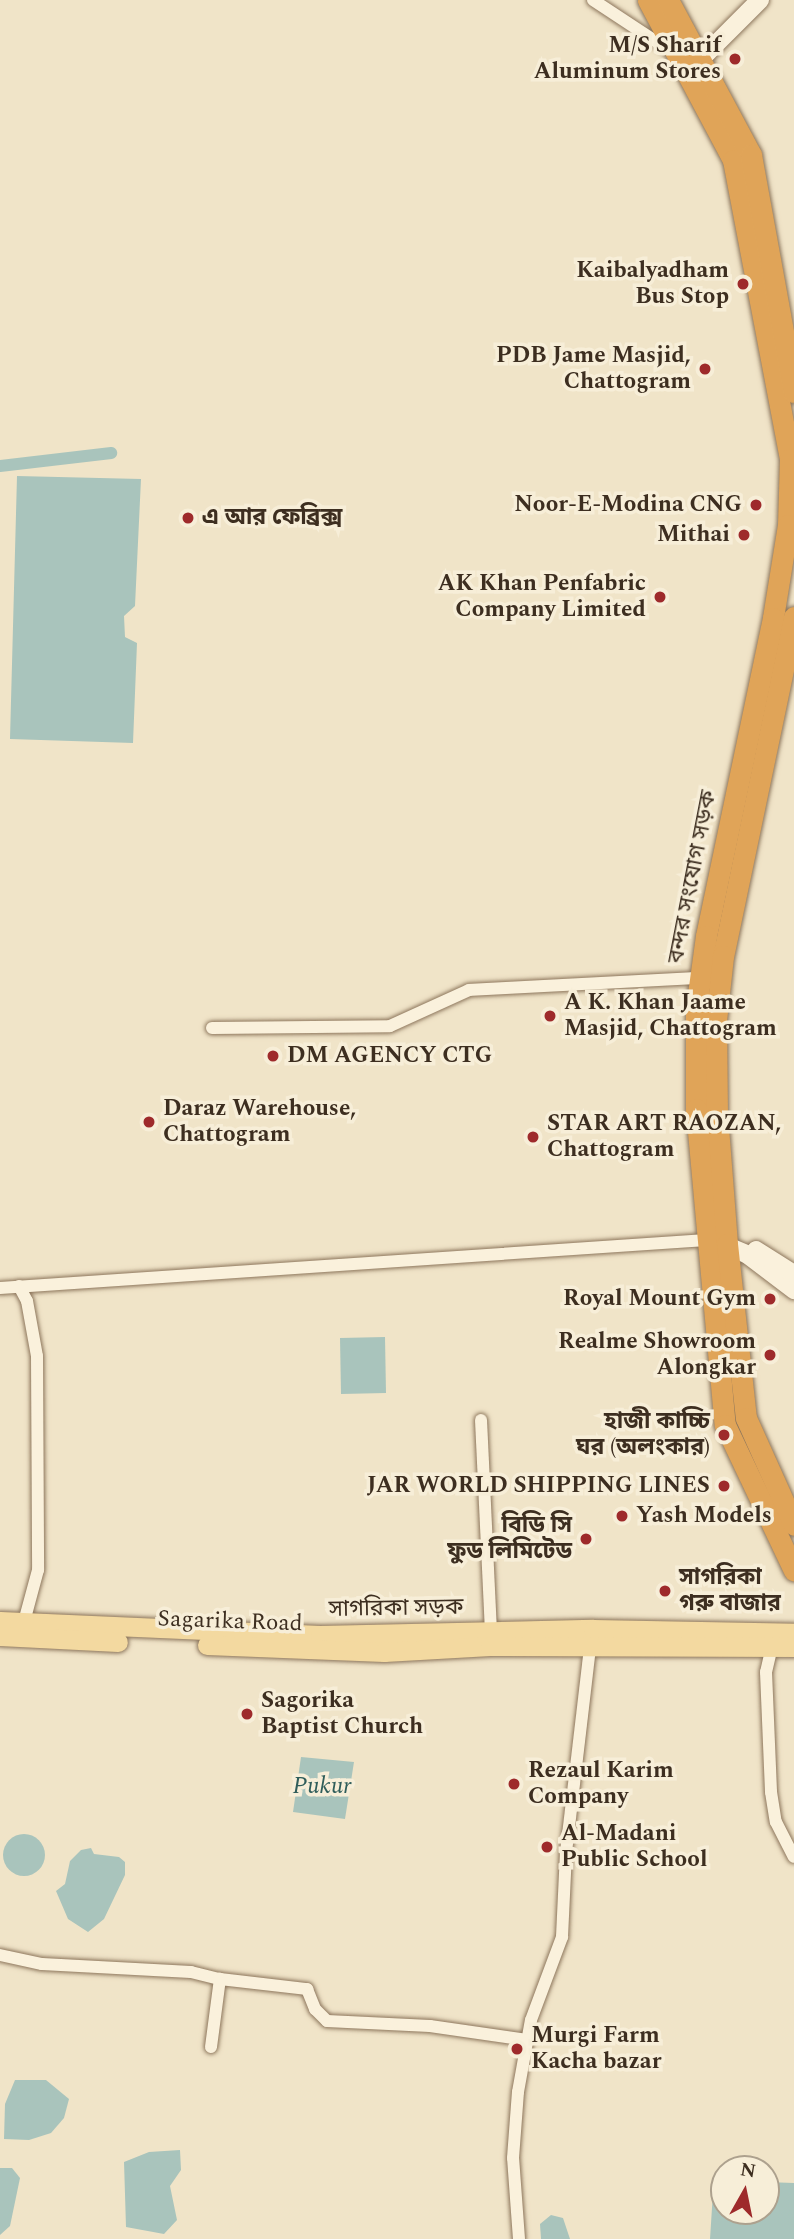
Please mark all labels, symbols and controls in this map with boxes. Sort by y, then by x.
place label: M/S Sharif Aluminum Stores [534,32,721,86]
marker: M/S Sharif Aluminum Stores [727,51,743,67]
place label: Kaibalyadham Bus Stop [576,257,729,311]
marker: Kaibalyadham Bus Stop [735,276,751,292]
place label: PDB Jame Masjid, Chattogram [496,342,691,396]
marker: PDB Jame Masjid, Chattogram [697,361,713,377]
place label: Noor-E-Modina CNG [514,491,742,519]
marker: Noor-E-Modina CNG [748,497,764,513]
place label: এ আর ফেব্রিক্স [202,504,342,532]
marker: এ আর ফেব্রিক্স [180,510,196,526]
place label: Mithai [657,521,730,549]
marker: Mithai [736,527,752,543]
place label: AK Khan Penfabric Company Limited [438,570,646,624]
marker: AK Khan Penfabric Company Limited [652,589,668,605]
street label: বন্দর সংযোগ সড়ক [663,788,723,966]
place label: A K. Khan Jaame Masjid, Chattogram [564,989,777,1043]
marker: A K. Khan Jaame Masjid, Chattogram [542,1008,558,1024]
place label: DM AGENCY CTG [287,1042,492,1070]
marker: DM AGENCY CTG [265,1048,281,1064]
place label: Daraz Warehouse, Chattogram [163,1095,356,1149]
place label: STAR ART RAOZAN, Chattogram [547,1110,781,1164]
marker: Daraz Warehouse, Chattogram [141,1114,157,1130]
marker: STAR ART RAOZAN, Chattogram [525,1129,541,1145]
place label: Royal Mount Gym [563,1285,756,1313]
marker: Royal Mount Gym [762,1291,778,1307]
place label: Realme Showroom Alongkar [558,1328,756,1382]
marker: Realme Showroom Alongkar [762,1347,778,1363]
place label: হাজী কাচ্চি ঘর (অলংকার) [576,1408,710,1462]
marker: হাজী কাচ্চি ঘর (অলংকার) [716,1427,732,1443]
place label: JAR WORLD SHIPPING LINES [367,1472,710,1500]
marker: JAR WORLD SHIPPING LINES [716,1478,732,1494]
place label: Yash Models [636,1502,772,1530]
marker: Yash Models [614,1508,630,1524]
place label: বিডি সি ফুড লিমিটেড [447,1512,572,1566]
marker: বিডি সি ফুড লিমিটেড [578,1531,594,1547]
place label: সাগরিকা গরু বাজার [679,1564,781,1618]
marker: সাগরিকা গরু বাজার [657,1583,673,1599]
street label: সাগরিকা সড়ক [328,1594,464,1624]
street label: Sagarika Road [157,1606,303,1638]
place label: Sagorika Baptist Church [261,1687,423,1741]
marker: Sagorika Baptist Church [239,1706,255,1722]
place label: Rezaul Karim Company [528,1757,674,1811]
water label: Pukur [292,1773,352,1801]
marker: Rezaul Karim Company [506,1776,522,1792]
place label: Al-Madani Public School [561,1820,707,1874]
marker: Al-Madani Public School [539,1839,555,1855]
place label: Murgi Farm Kacha bazar [531,2022,661,2076]
marker: Murgi Farm Kacha bazar [509,2041,525,2057]
north arrow [710,2155,780,2225]
text: N [738,2155,758,2186]

